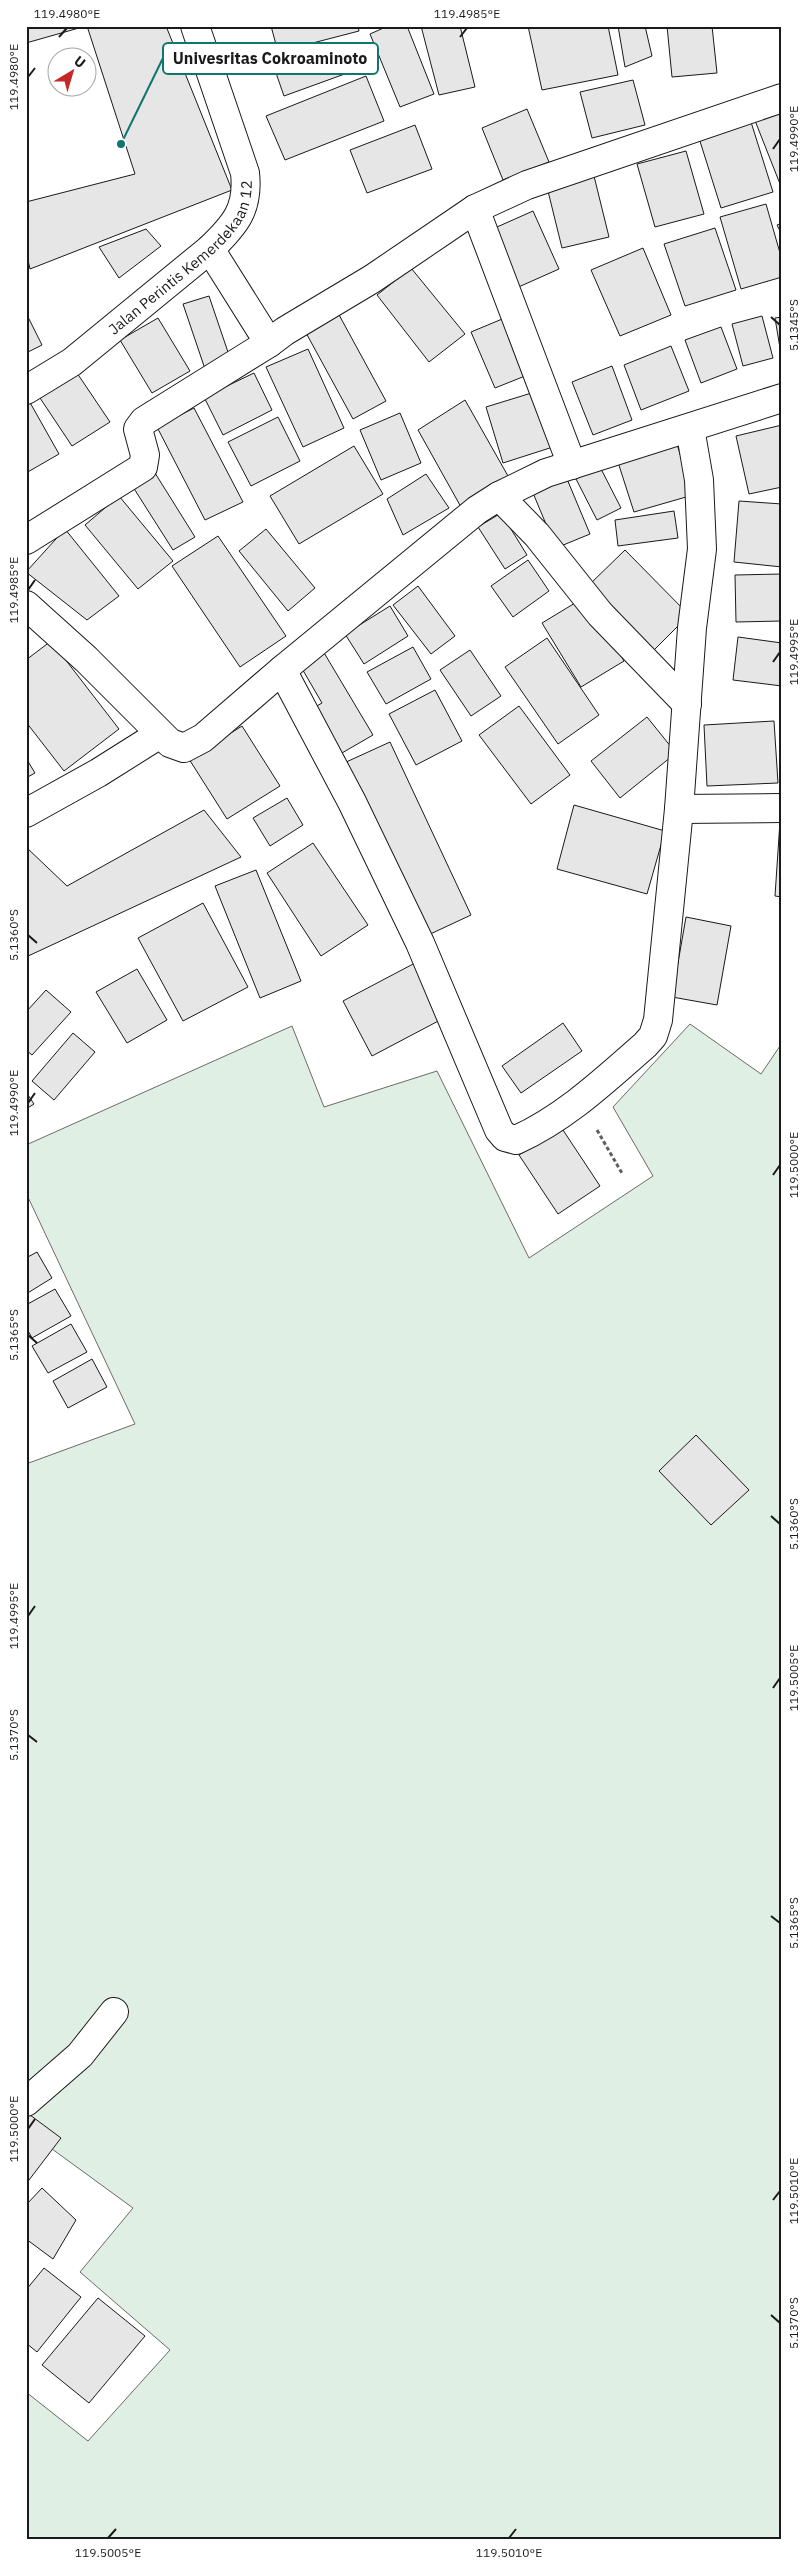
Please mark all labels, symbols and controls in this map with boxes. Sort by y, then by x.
text: 119.4980°E [34,6,100,21]
text: 119.4985°E [434,6,500,21]
callout: Univesritas Cokroaminoto [163,43,378,74]
text: 119.4980°E [6,44,21,110]
north arrow [48,48,98,98]
text: Univesritas Cokroaminoto [173,48,367,68]
text: U [71,52,89,72]
text: 119.4990°E [786,106,801,172]
street label: Jalan Perintis Kemerdekaan 12 [104,180,255,338]
text: 5.1345°S [786,299,801,351]
text: 119.4985°E [6,557,21,623]
text: 119.4995°E [786,619,801,685]
text: 5.1360°S [6,909,21,961]
text: 119.4990°E [6,1070,21,1136]
text: 119.5000°E [786,1132,801,1198]
text: 5.1365°S [6,1309,21,1361]
text: 5.1360°S [786,1498,801,1550]
text: 119.4995°E [6,1583,21,1649]
text: 119.5005°E [786,1645,801,1711]
text: 5.1370°S [6,1709,21,1761]
text: 5.1365°S [786,1897,801,1949]
text: 119.5000°E [6,2096,21,2162]
text: 119.5010°E [786,2158,801,2224]
text: 5.1370°S [786,2297,801,2349]
text: 119.5005°E [75,2545,141,2560]
text: 119.5010°E [476,2545,542,2560]

